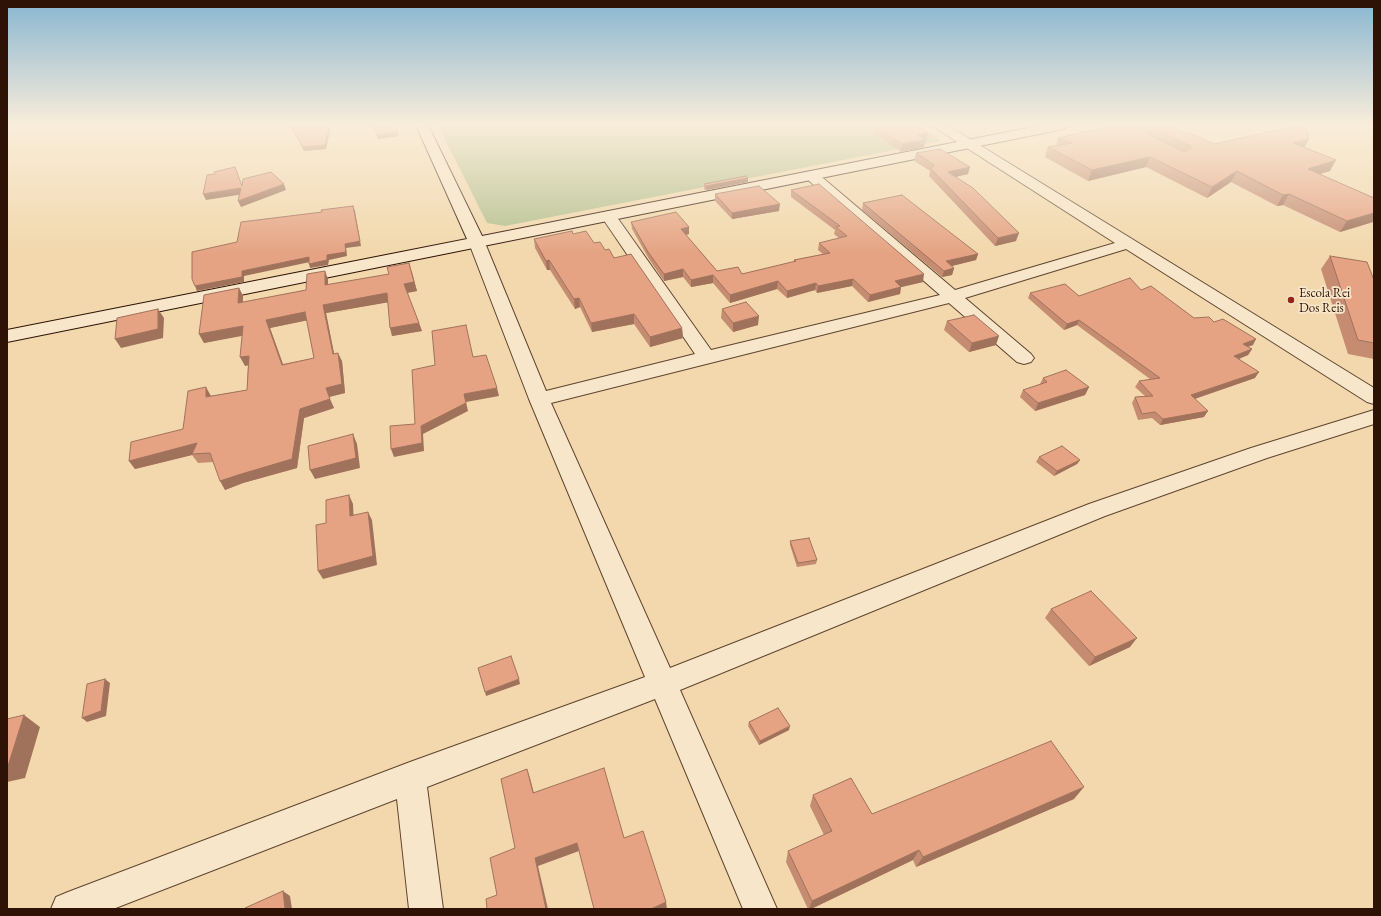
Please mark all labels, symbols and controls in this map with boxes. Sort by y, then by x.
place label: Escola Rei Dos Reis [1299,285,1350,316]
marker: Escola Rei Dos Reis [1286,295,1296,305]

